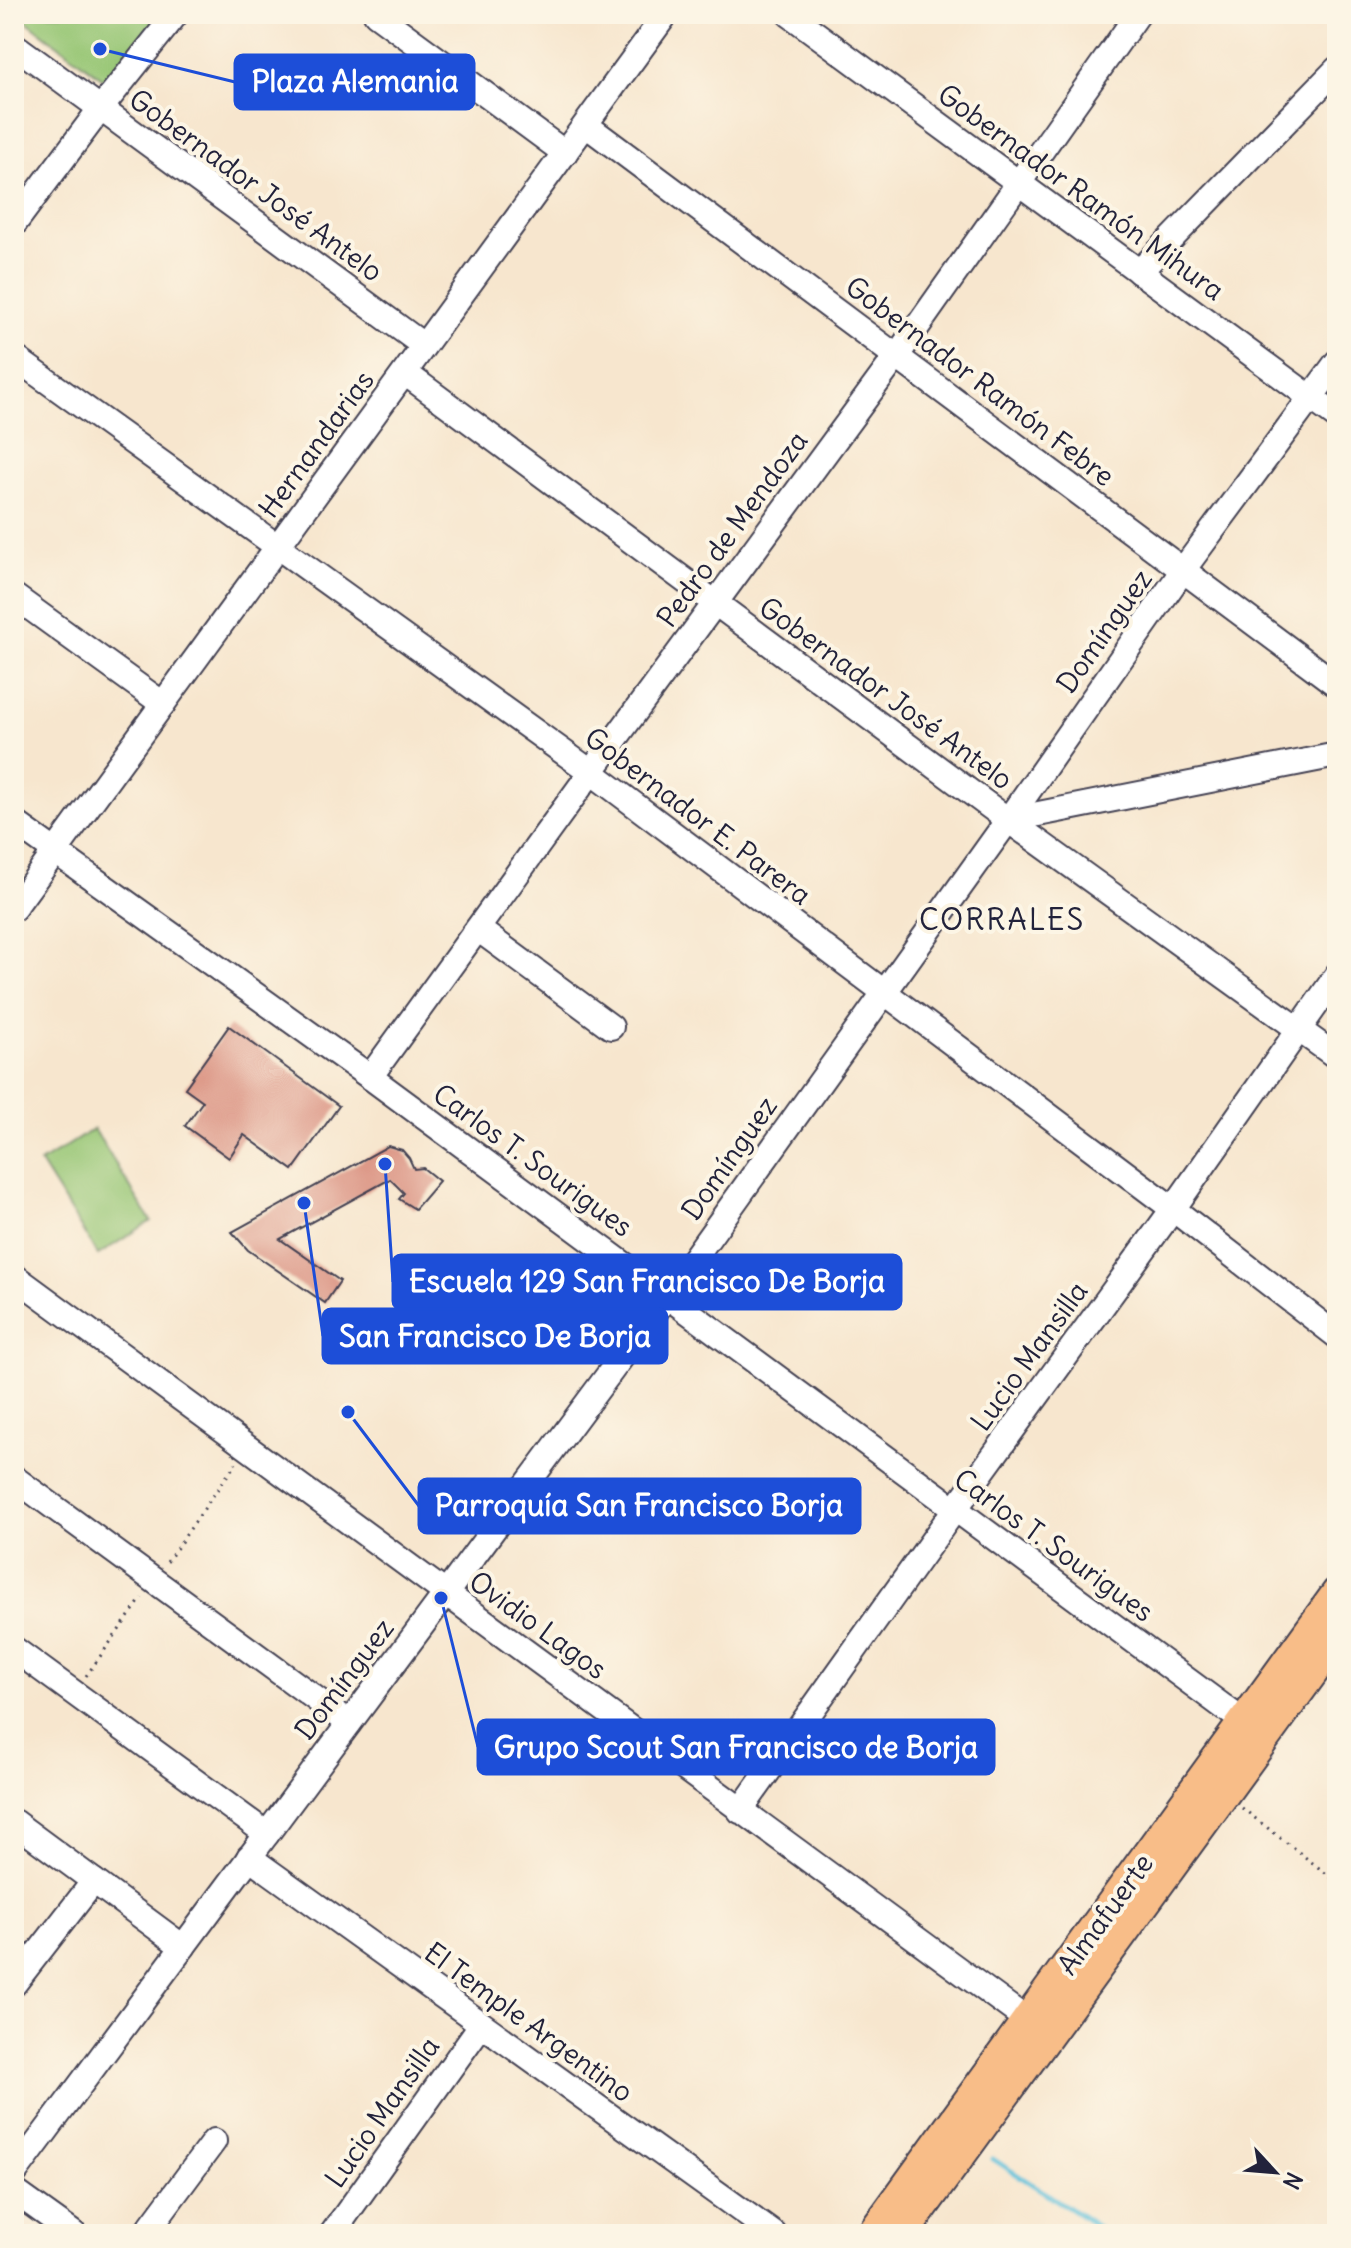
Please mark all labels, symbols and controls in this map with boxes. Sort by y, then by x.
callout: Plaza Alemania [235,55,474,109]
text: Plaza Alemania [251,62,459,100]
street label: Gobernador Ramón Mihura [931,76,1231,308]
street label: Gobernador José Antelo [122,81,390,289]
street label: Gobernador Ramón Febre [838,268,1122,494]
street label: Hernandarias [250,363,382,525]
street label: Pedro de Mendoza [649,424,815,634]
street label: Domínguez [1048,562,1160,700]
street label: Gobernador José Antelo [752,589,1020,797]
street label: Gobernador E. Parera [578,719,818,913]
district label: CORRALES [919,900,1085,938]
street label: Carlos T. Sourigues [426,1075,640,1245]
street label: Domínguez [673,1089,785,1227]
callout: Escuela 129 San Francisco De Borja [393,1255,901,1309]
text: Escuela 129 San Francisco De Borja [409,1262,885,1300]
street label: Lucio Mansilla [963,1274,1095,1438]
callout: San Francisco De Borja [323,1309,667,1363]
text: San Francisco De Borja [339,1317,651,1355]
street label: Carlos T. Sourigues [947,1460,1161,1630]
callout: Parroquía San Francisco Borja [419,1479,860,1533]
text: Parroquía San Francisco Borja [435,1486,843,1524]
street label: Ovidio Lagos [462,1563,614,1687]
street label: Domínguez [287,1611,401,1747]
callout: Grupo Scout San Francisco de Borja [478,1720,994,1774]
text: Grupo Scout San Francisco de Borja [494,1728,978,1766]
street label: Almafuerte [1049,1846,1161,1982]
street label: El Temple Argentino [418,1934,640,2110]
street label: Lucio Mansilla [317,2029,447,2195]
north arrow [1235,2132,1315,2212]
text: N [1277,2168,1309,2194]

